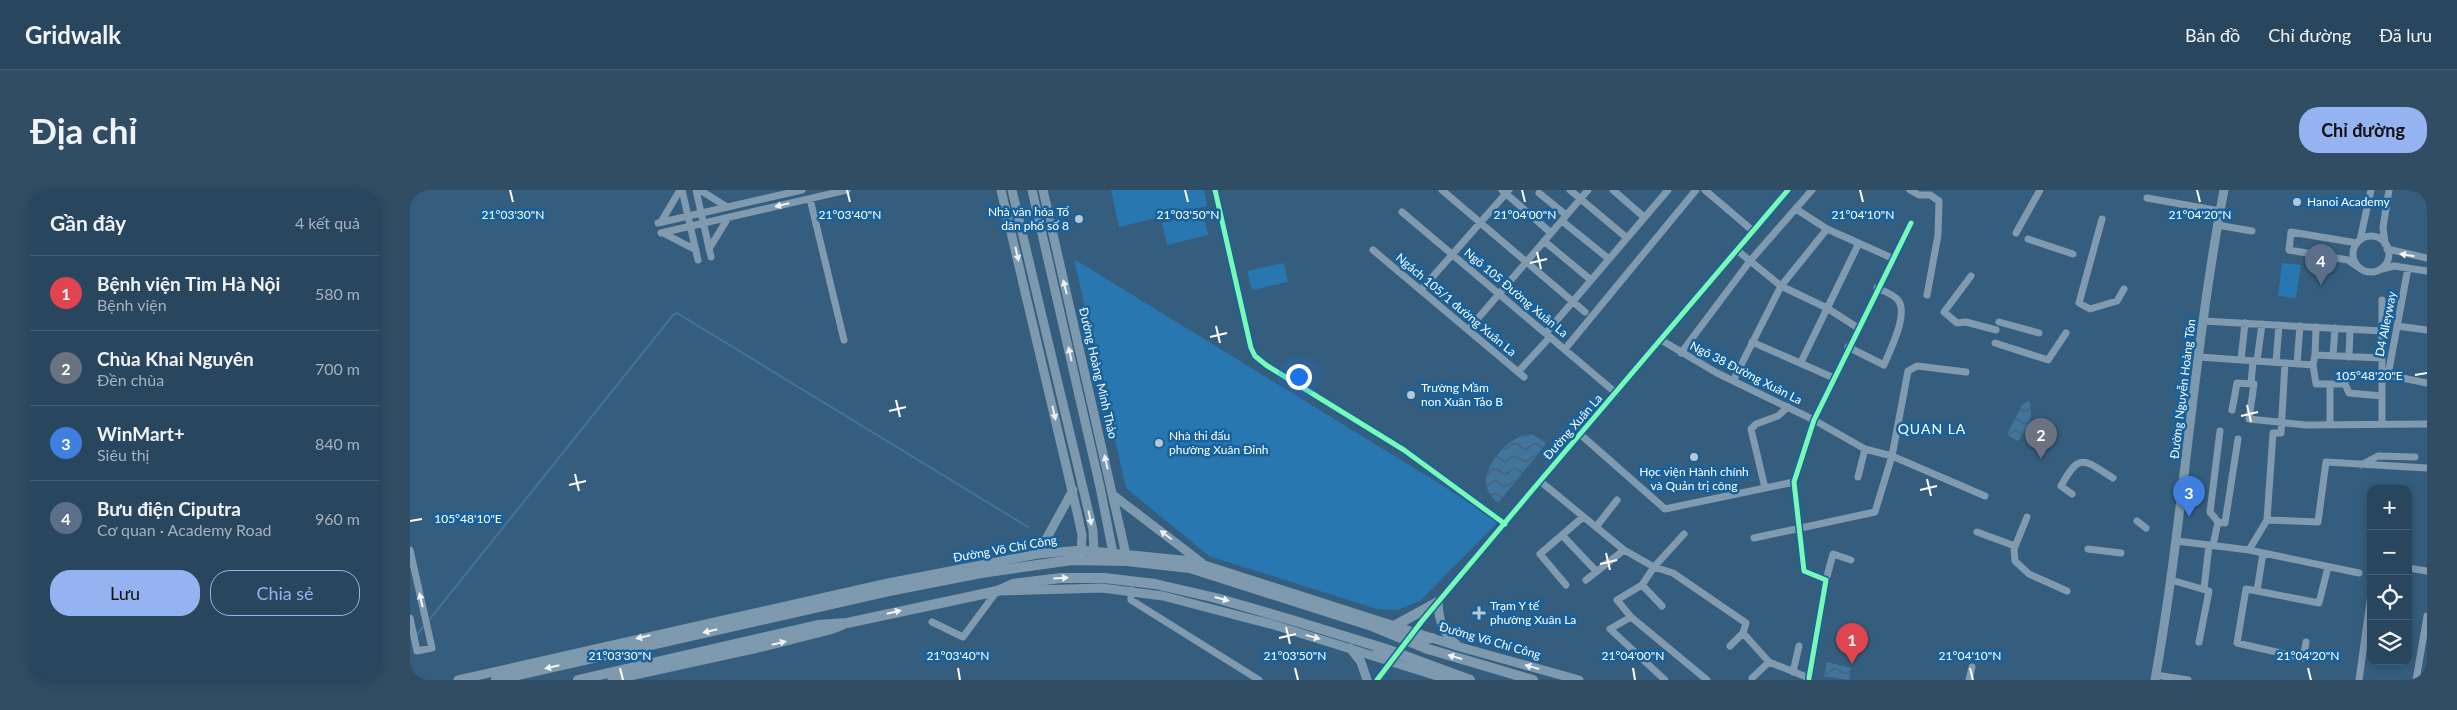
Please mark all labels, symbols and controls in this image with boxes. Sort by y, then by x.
text: Gridwalk [25,20,121,49]
text: Bản đồ [2185,24,2240,46]
text: Chỉ đường [2268,24,2351,46]
text: Đã lưu [2379,24,2432,46]
button: Chỉ đường [2299,107,2427,153]
text: Địa chỉ [30,109,137,151]
place label: Hanoi Academy [2307,194,2390,209]
marker: Hanoi Academy [2291,196,2303,208]
one-way arrow [775,201,790,209]
place label: Nhà văn hóa Tổ dân phố số 8 [988,204,1069,233]
text: 21°03'30"N [482,207,544,222]
text: 21°03'40"N [819,207,881,222]
text: 21°03'50"N [1157,207,1219,222]
text: 21°04'00"N [1494,207,1556,222]
text: 21°04'10"N [1832,207,1894,222]
text: 21°04'20"N [2169,207,2231,222]
text: Gần đây [50,210,126,235]
text: 4 kết quả [295,213,360,232]
marker: Nhà văn hóa Tổ dân phố số 8 [1073,213,1085,225]
pin: 4 [2305,244,2337,285]
street label: Ngõ 105 Đường Xuân La [1461,245,1571,340]
one-way arrow [1013,247,1021,262]
street label: Ngách 105/1 đường Xuân La [1393,250,1520,359]
one-way arrow [2399,250,2415,258]
text: Bệnh viện Tim Hà Nội [97,272,280,295]
one-way arrow [1061,280,1069,295]
text: 1 [61,284,71,303]
text: 580 m [315,284,360,303]
street label: D4 Alleyway [2372,289,2399,358]
text: Bệnh viện [97,295,167,314]
street label: Đường Hoàng Minh Thảo [1076,306,1121,440]
street label: Đường Nguyễn Hoàng Tôn [2166,318,2199,460]
street label: Ngõ 38 Đường Xuân La [1688,338,1805,407]
one-way arrow [1066,346,1074,361]
text: Chùa Khai Nguyên [97,347,254,370]
text: 2 [61,359,71,378]
text: 700 m [315,359,360,378]
your location [1286,364,1312,390]
text: 105°48'20"E [2335,368,2403,383]
text: Đền chùa [97,370,164,389]
place label: Trường Mầm non Xuân Tảo B [1421,380,1503,409]
marker: Trường Mầm non Xuân Tảo B [1405,389,1417,401]
street label: Đường Xuân La [1540,391,1605,463]
one-way arrow [1050,405,1058,420]
pin: 2 [2025,418,2057,459]
district label: QUAN LA [1898,420,1966,437]
text: WinMart+ [97,422,185,445]
place label: Nhà thi đấu phường Xuân Đỉnh [1169,428,1269,457]
text: 3 [61,434,71,453]
text: 840 m [315,434,360,453]
marker: Nhà thi đấu phường Xuân Đỉnh [1153,437,1165,449]
text: Siêu thị [97,445,149,464]
marker: Học viện Hành chính và Quản trị công [1688,451,1700,463]
one-way arrow [1102,455,1110,470]
place label: Học viện Hành chính và Quản trị công [1639,464,1749,493]
pin: 3 [2173,476,2205,517]
map controls [2367,485,2412,665]
button: + [2367,485,2412,530]
text: Bưu điện Ciputra [97,497,241,520]
text: 4 [61,509,71,528]
text: 960 m [315,509,360,528]
text: 105°48'10"E [434,511,502,526]
one-way arrow [1086,511,1094,526]
text: Cơ quan · Academy Road [97,520,272,539]
one-way arrow [1160,530,1173,541]
button: − [2367,530,2412,575]
street label: Đường Võ Chí Công [952,532,1058,565]
button: Lưu [50,570,200,616]
button: Chia sẻ [210,570,360,616]
one-way arrow [1054,574,1070,582]
button: locate [2367,575,2412,620]
one-way arrow [417,592,425,608]
one-way arrow [1214,595,1229,603]
place label: Trạm Y tế phường Xuân La [1490,598,1576,627]
marker: Trạm Y tế phường Xuân La [1472,606,1486,620]
one-way arrow [887,608,902,616]
street label: Đường Võ Chí Công [1438,619,1543,662]
button: layers [2367,620,2412,665]
pin: 1 [1836,623,1868,664]
one-way arrow [703,627,718,635]
one-way arrow [636,633,651,641]
one-way arrow [1306,633,1321,641]
one-way arrow [772,638,787,646]
text: 21°03'30"N [589,648,651,663]
text: 21°03'40"N [927,648,989,663]
text: 21°03'50"N [1264,648,1326,663]
text: 21°04'00"N [1602,648,1664,663]
text: 21°04'10"N [1939,648,2001,663]
text: 21°04'20"N [2277,648,2339,663]
one-way arrow [1447,653,1462,661]
one-way arrow [544,663,559,671]
one-way arrow [1524,663,1540,671]

